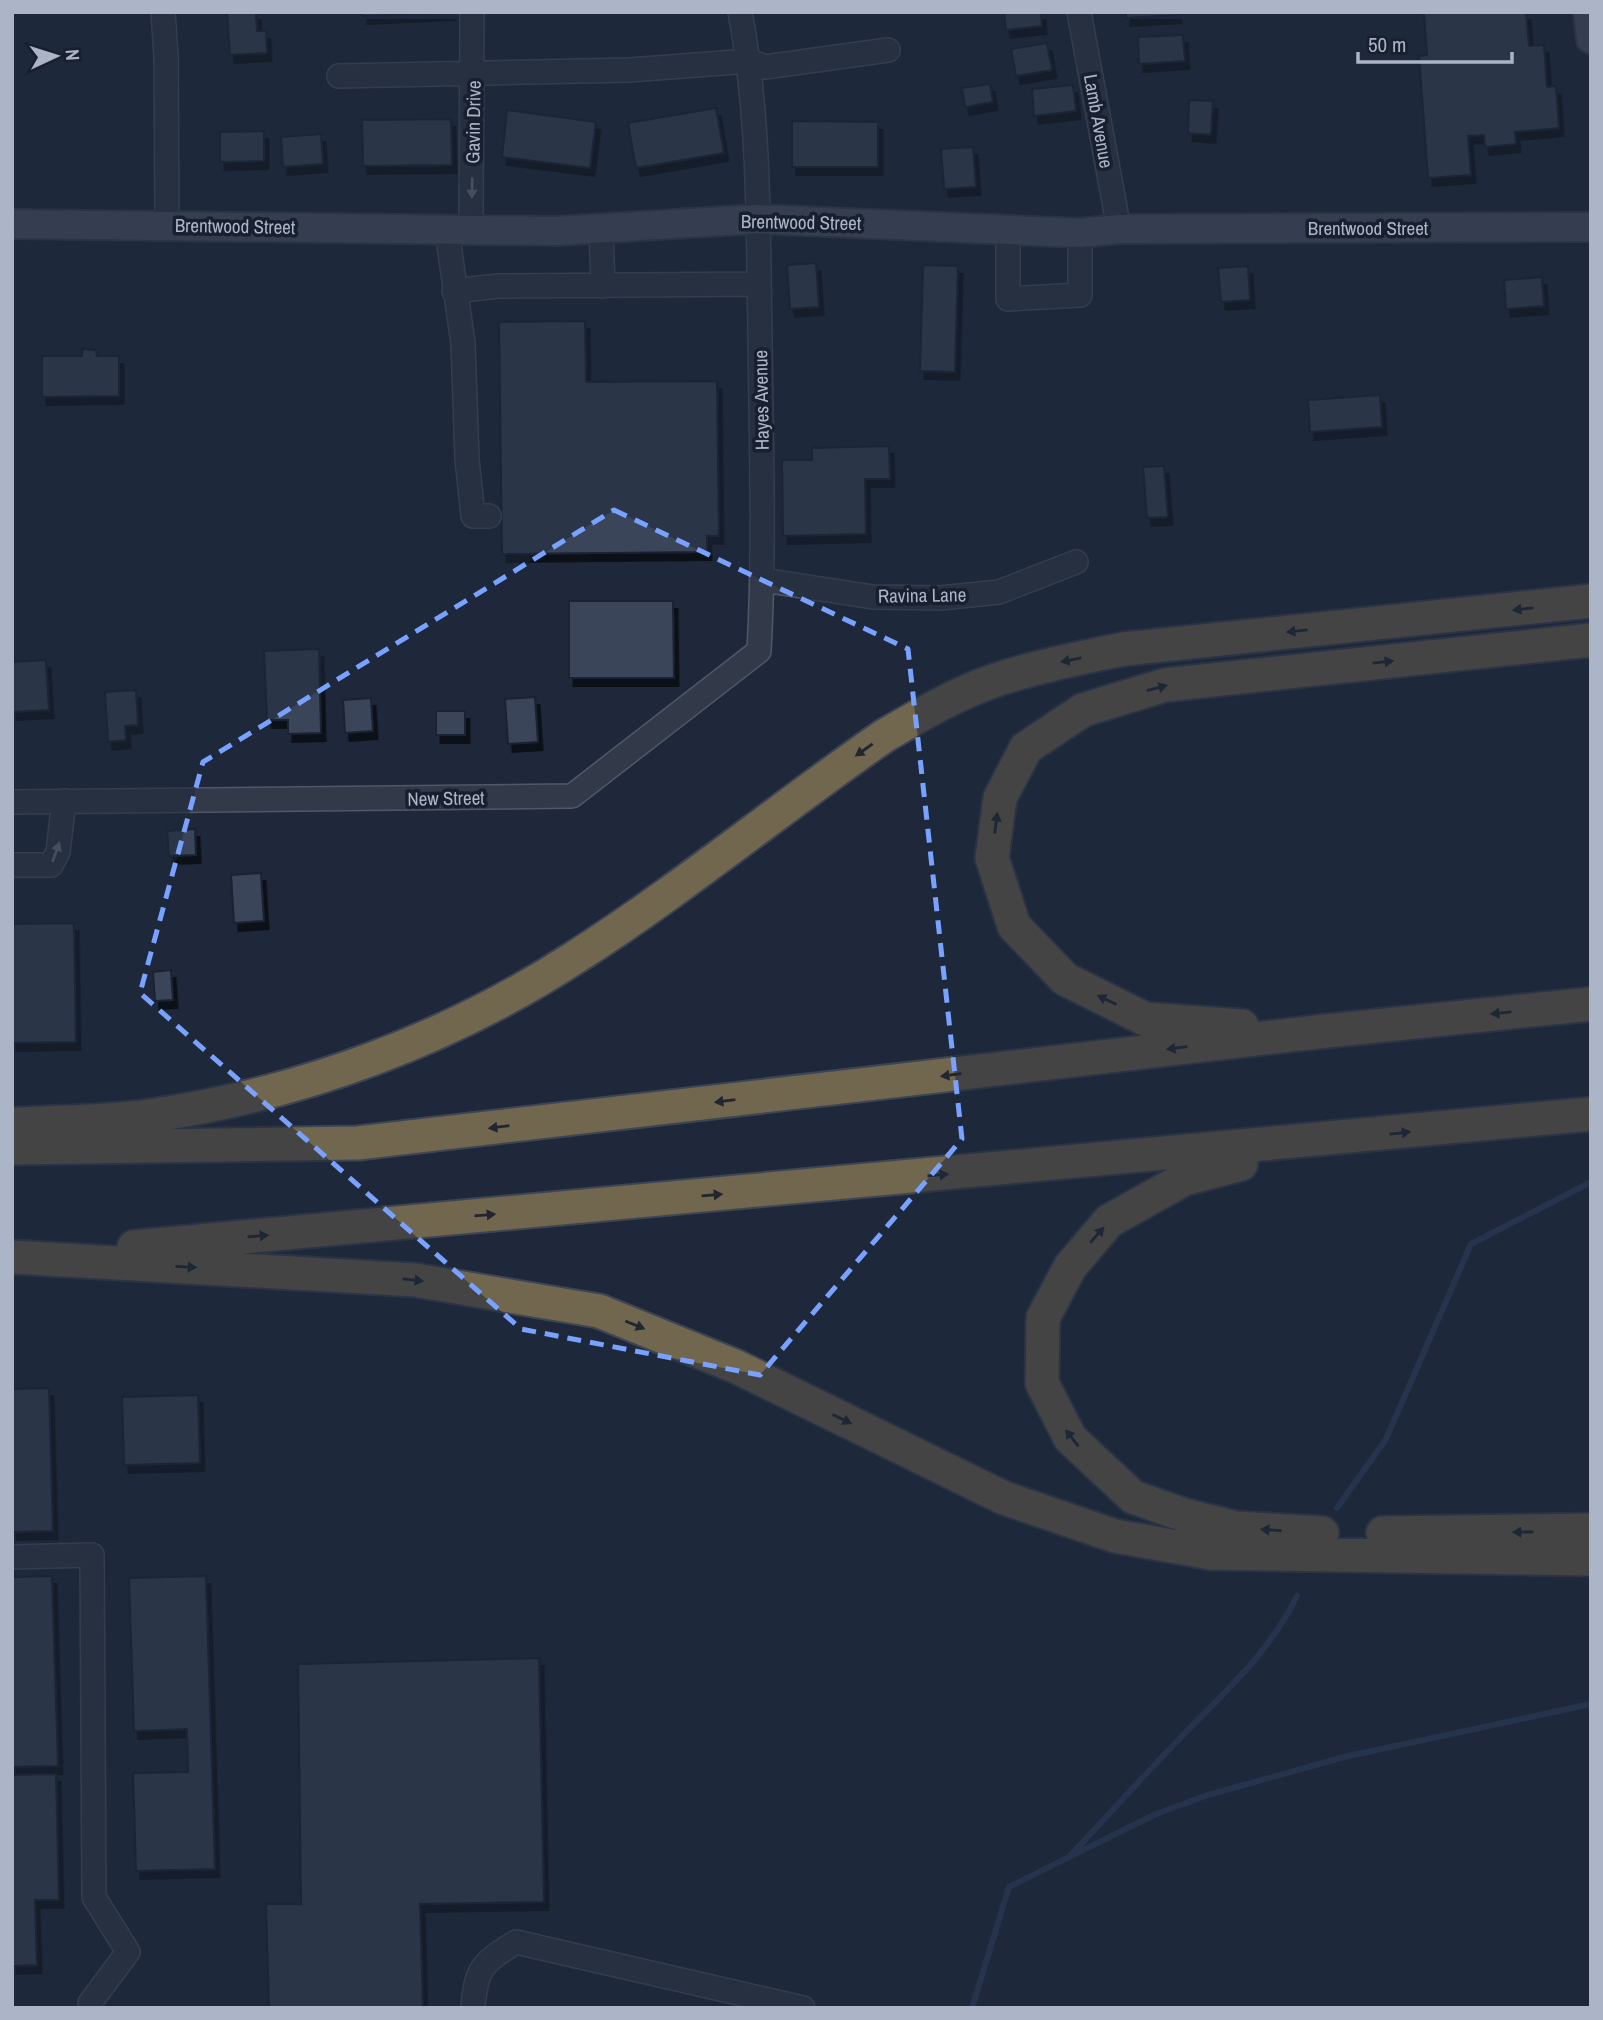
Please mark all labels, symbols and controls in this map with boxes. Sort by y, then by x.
north arrow [21,21,91,91]
scale bar [1358,21,1512,65]
text: 50 m [1368,30,1406,59]
text: N [60,48,86,61]
street label: Lamb Avenue [1078,72,1120,170]
street label: Gavin Drive [459,80,487,164]
one-way arrow [466,178,478,200]
street label: Brentwood Street [741,208,862,236]
street label: Brentwood Street [175,212,296,240]
street label: Brentwood Street [1308,215,1429,241]
street label: Hayes Avenue [747,350,775,450]
street label: Ravina Lane [878,581,966,609]
one-way arrow [1512,604,1534,615]
one-way arrow [1285,625,1307,636]
one-way arrow [1060,654,1082,665]
one-way arrow [1372,656,1394,667]
one-way arrow [1147,682,1169,693]
one-way arrow [855,743,873,757]
street label: New Street [407,784,485,812]
one-way arrow [991,812,1002,834]
one-way arrow [50,842,61,863]
one-way arrow [1097,994,1117,1005]
one-way arrow [1490,1008,1512,1019]
one-way arrow [1166,1043,1188,1054]
one-way arrow [940,1070,962,1081]
one-way arrow [714,1096,736,1107]
one-way arrow [488,1122,510,1133]
one-way arrow [1389,1127,1411,1138]
one-way arrow [927,1169,949,1180]
one-way arrow [701,1189,723,1200]
one-way arrow [474,1209,496,1220]
one-way arrow [1089,1226,1105,1244]
one-way arrow [248,1230,270,1241]
one-way arrow [175,1261,197,1272]
one-way arrow [402,1275,424,1286]
one-way arrow [624,1320,645,1331]
one-way arrow [832,1413,852,1424]
one-way arrow [1065,1429,1080,1447]
one-way arrow [1259,1524,1281,1535]
one-way arrow [1511,1527,1533,1538]

